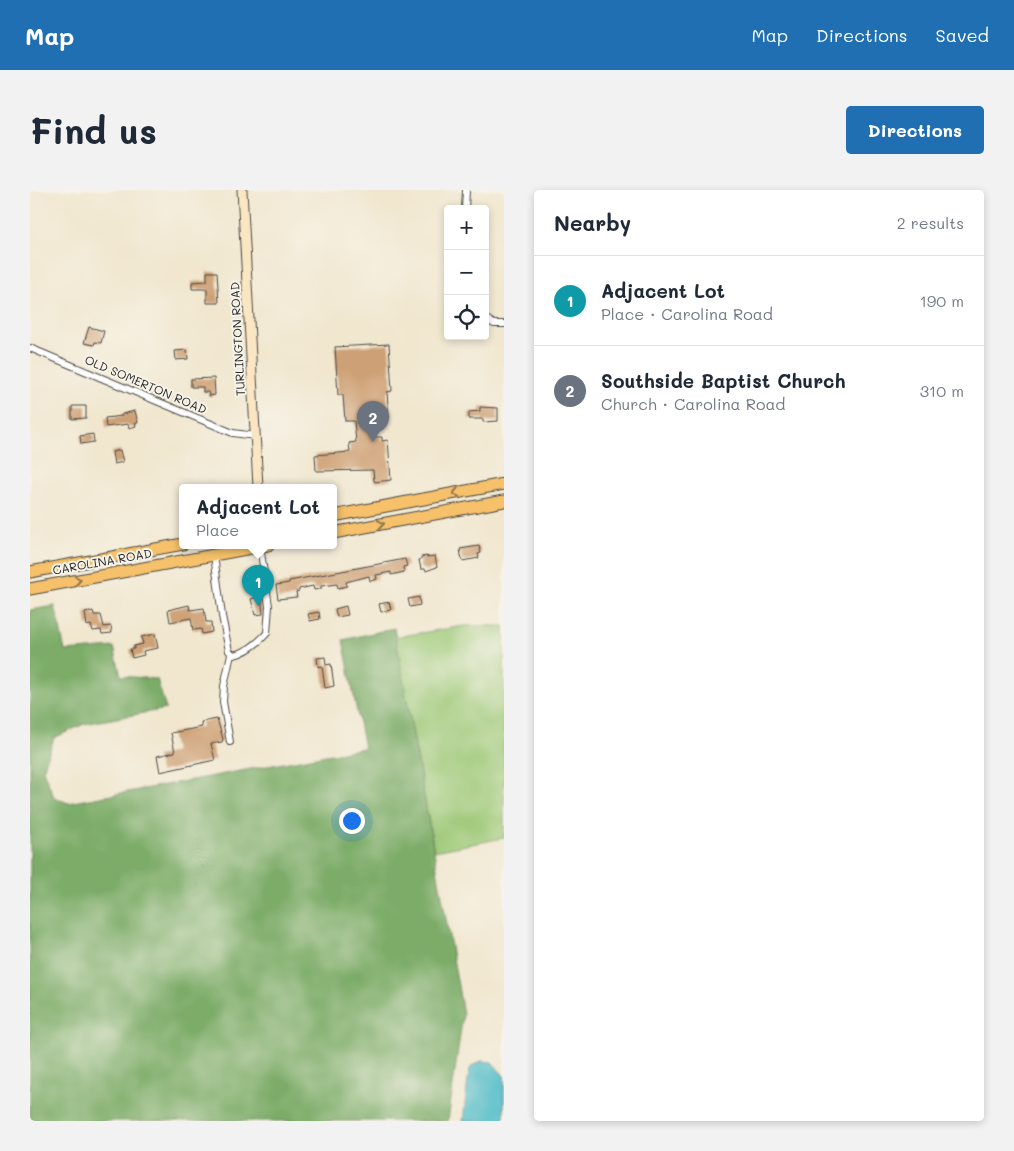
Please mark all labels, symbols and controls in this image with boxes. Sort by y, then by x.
text: Map [25,20,74,51]
text: Map [751,23,788,47]
text: Directions [816,23,908,47]
text: Saved [936,23,989,47]
button: Directions [846,106,984,154]
text: Find us [30,107,157,153]
map controls [444,205,489,340]
button: + [444,205,489,250]
text: Nearby [554,209,631,236]
text: 2 results [897,212,964,233]
button: − [444,250,489,295]
text: Adjacent Lot [601,278,725,303]
street label: TURLINGTON ROAD [226,281,248,397]
text: 1 [566,290,574,311]
text: 190 m [920,290,964,311]
button: locate [444,295,489,340]
text: Place · Carolina Road [601,303,773,324]
street label: OLD SOMERTON ROAD [83,351,209,417]
text: Southside Baptist Church [601,368,845,393]
text: 2 [566,380,574,401]
text: 310 m [920,380,964,401]
text: Church · Carolina Road [601,393,786,414]
pin: 2 [357,401,389,442]
popup [179,484,337,549]
one-way arrow [452,487,460,497]
text: Adjacent Lot [196,494,320,519]
text: Place [196,519,239,540]
one-way arrow [377,519,385,529]
street label: CAROLINA ROAD [51,544,153,578]
pin: 1 [242,565,274,606]
one-way arrow [74,575,82,585]
your location [339,808,365,834]

